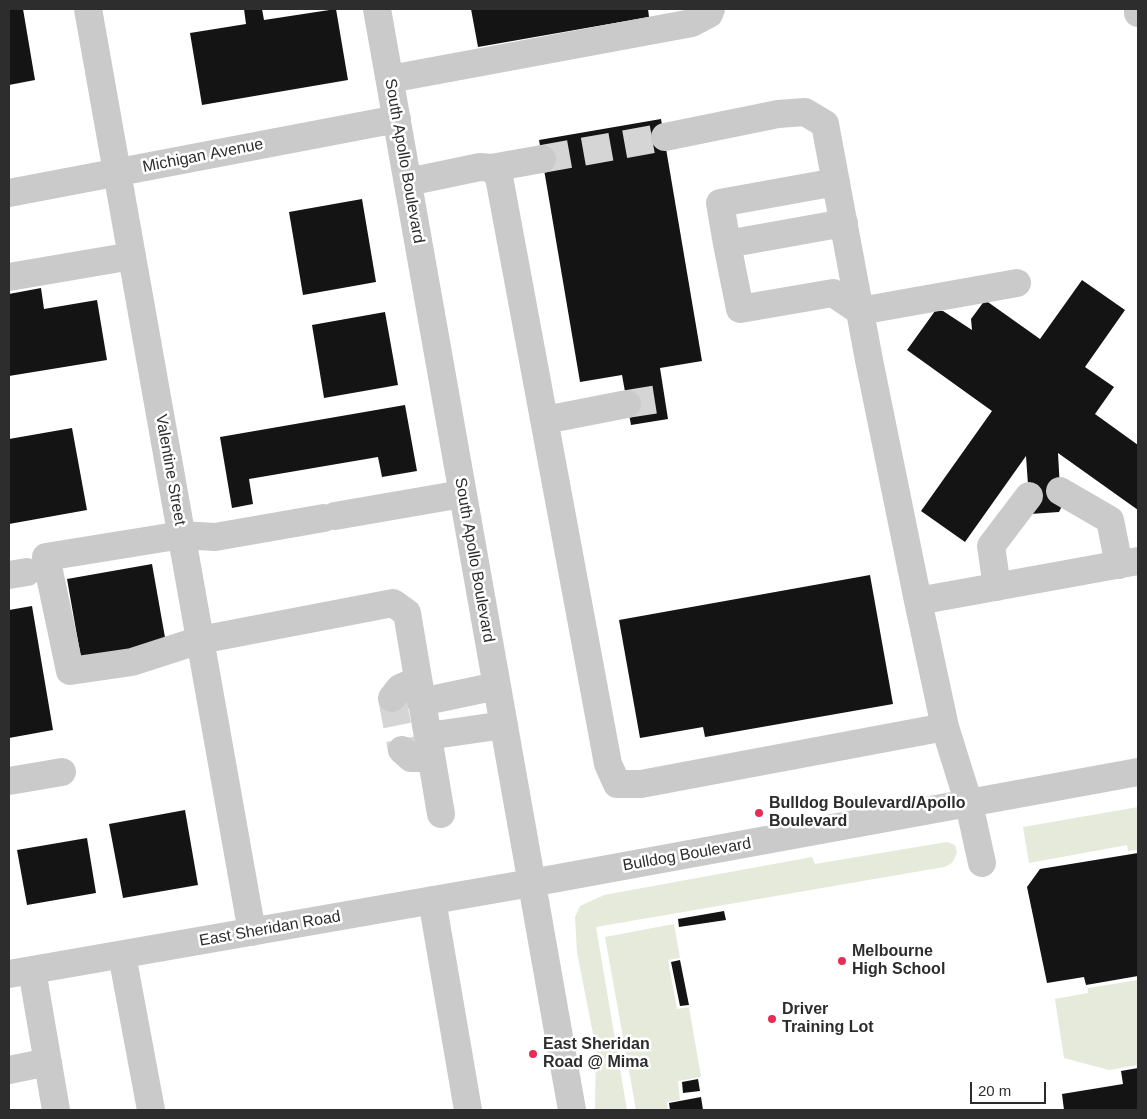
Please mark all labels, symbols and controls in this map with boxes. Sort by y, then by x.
street label: South Apollo Boulevard [380,77,428,245]
street label: Michigan Avenue [141,135,265,177]
street label: Valentine Street [151,413,189,527]
street label: South Apollo Boulevard [450,476,498,644]
place label: Bulldog Boulevard/Apollo Boulevard [769,794,965,832]
marker: Bulldog Boulevard/Apollo Boulevard [753,807,765,819]
street label: Bulldog Boulevard [621,834,753,876]
street label: East Sheridan Road [198,907,342,951]
place label: Melbourne High School [852,942,945,980]
marker: Melbourne High School [836,955,848,967]
place label: Driver Training Lot [782,1000,874,1038]
marker: Driver Training Lot [766,1013,778,1025]
place label: East Sheridan Road @ Mima [543,1035,650,1073]
marker: East Sheridan Road @ Mima [527,1048,539,1060]
scale bar [972,1072,1048,1104]
text: 20 m [978,1082,1011,1099]

